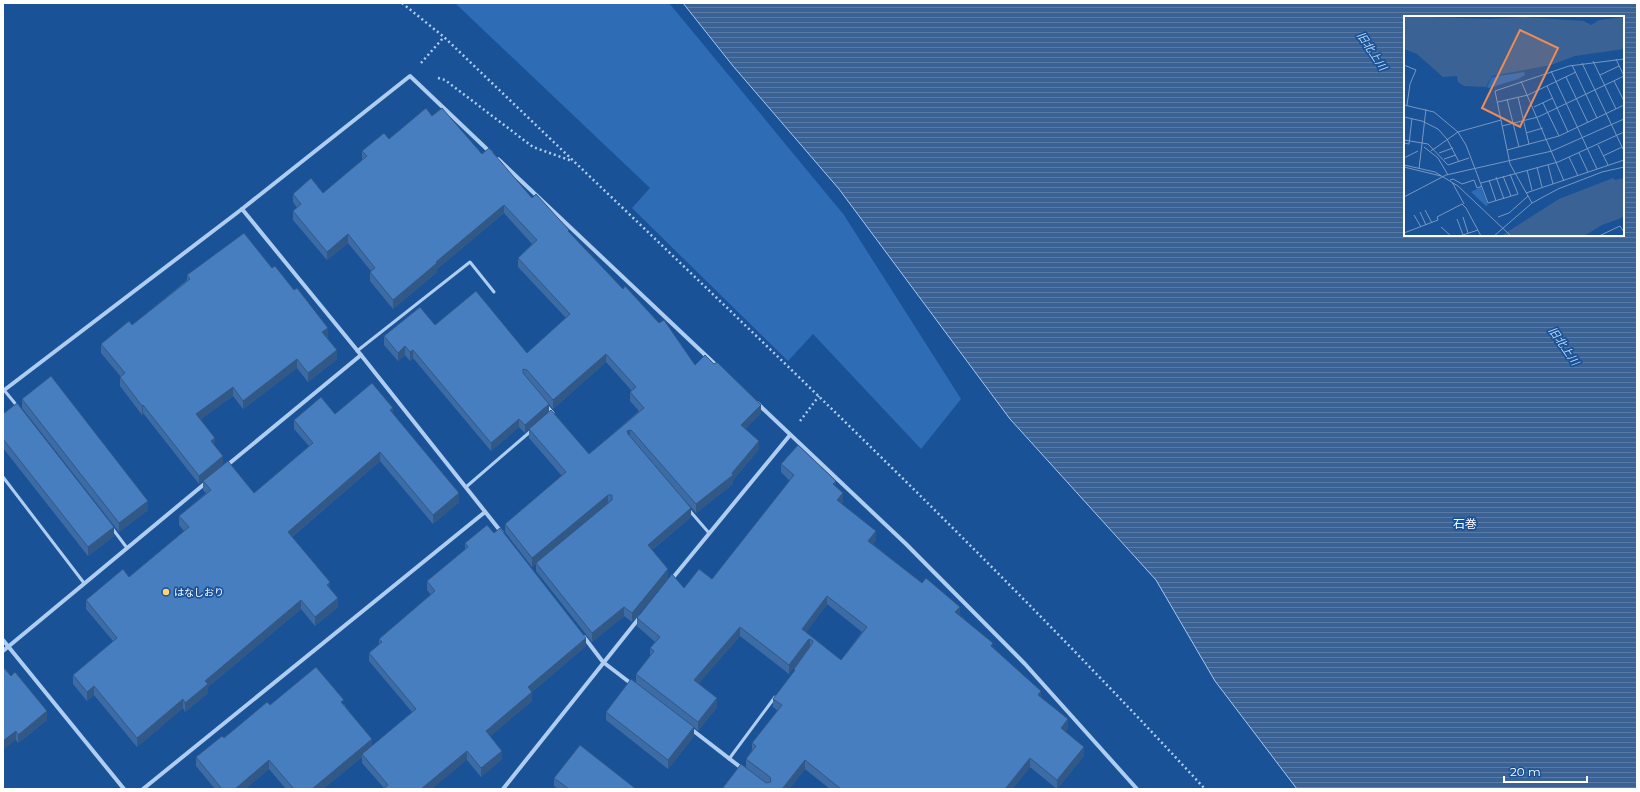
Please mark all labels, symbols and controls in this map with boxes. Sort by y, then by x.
inset map [1404,16,1624,236]
water label: 旧北上川 [1354,29,1391,74]
water label: 旧北上川 [1546,324,1583,369]
district label: 石巻 [1453,516,1477,531]
place label: はなしおり [174,586,224,599]
marker: はなしおり [161,587,171,597]
scale bar [1504,758,1587,784]
text: 20 m [1510,764,1541,779]

